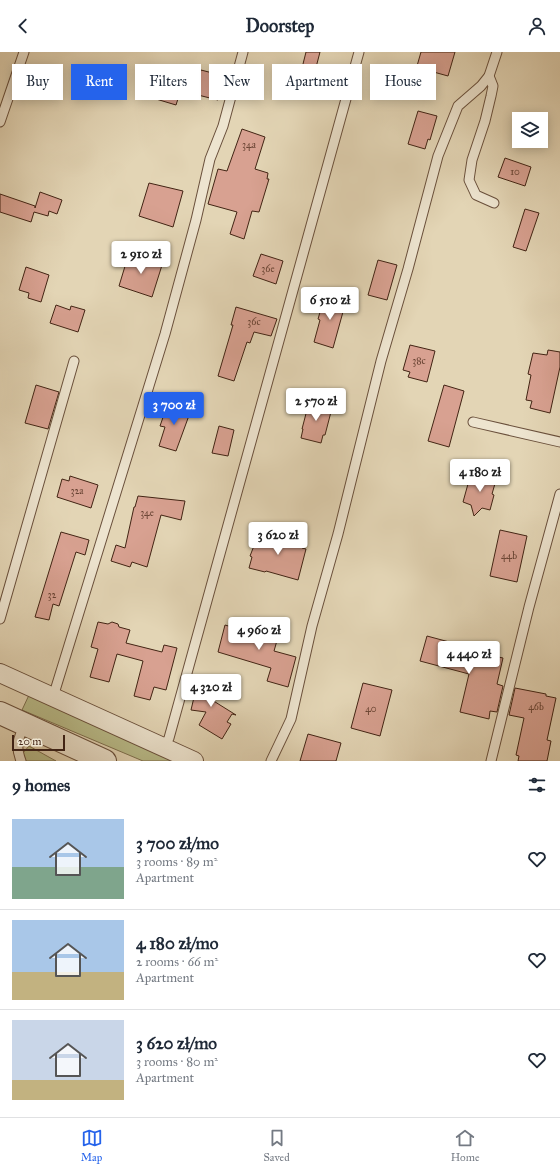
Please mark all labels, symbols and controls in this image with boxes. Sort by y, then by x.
icon: back [12,15,34,37]
text: Doorstep [246,15,314,37]
icon: person [526,15,548,37]
chip: Buy [12,64,63,100]
chip: Rent [71,64,127,100]
chip: Filters [135,64,201,100]
chip: New [209,64,264,100]
chip: Apartment [272,64,362,100]
chip: House [370,64,436,100]
map controls [512,112,548,148]
button: layers [512,112,548,148]
house number: 34a [242,139,257,151]
house number: 10 [510,166,520,178]
pin: 2 910 zł [100,241,182,275]
text: 2 910 zł [120,246,162,262]
house number: 36e [261,263,275,275]
pin: 6 510 zł [289,287,371,321]
text: 6 510 zł [310,292,350,308]
house number: 36c [247,316,261,328]
house number: 38c [412,355,426,367]
pin: 2 570 zł [275,388,357,422]
pin: 3 700 zł [133,392,215,426]
text: 2 570 zł [295,393,337,409]
text: 3 700 zł [153,397,195,413]
pin: 4 180 zł [439,459,521,493]
text: 4 180 zł [459,464,501,480]
house number: 32a [70,485,84,497]
house number: 34e [140,507,154,519]
pin: 3 620 zł [237,522,319,556]
text: 3 620 zł [258,527,298,543]
house number: 44b [501,550,517,562]
house number: 32 [48,589,57,601]
pin: 4 960 zł [218,617,300,651]
text: 4 960 zł [237,622,281,638]
pin: 4 440 zł [428,641,510,675]
text: 4 440 zł [447,646,491,662]
pin: 4 320 zł [170,674,252,708]
text: 4 320 zł [190,679,232,695]
house number: 46b [528,701,544,713]
house number: 40 [365,703,377,715]
scale bar [12,733,65,752]
text: 20 m [18,735,41,748]
icon: filters [526,774,548,796]
text: 9 homes [12,775,70,796]
text: 3 700 zł/mo [136,833,219,854]
icon: home [44,835,92,883]
icon: heart [526,848,548,870]
text: 3 rooms · 89 m² [136,854,218,870]
text: Apartment [136,870,194,886]
text: 4 180 zł/mo [136,933,218,954]
icon: home [44,936,92,984]
icon: heart [526,949,548,971]
text: 2 rooms · 66 m² [136,954,218,970]
text: Apartment [136,970,194,986]
text: 3 620 zł/mo [136,1033,217,1054]
icon: home [44,1036,92,1084]
icon: heart [526,1049,548,1071]
text: 3 rooms · 80 m² [136,1054,218,1070]
text: Apartment [136,1070,194,1086]
tab: Map [81,1127,103,1164]
tab: Saved [264,1127,290,1164]
tab: Home [451,1127,479,1164]

